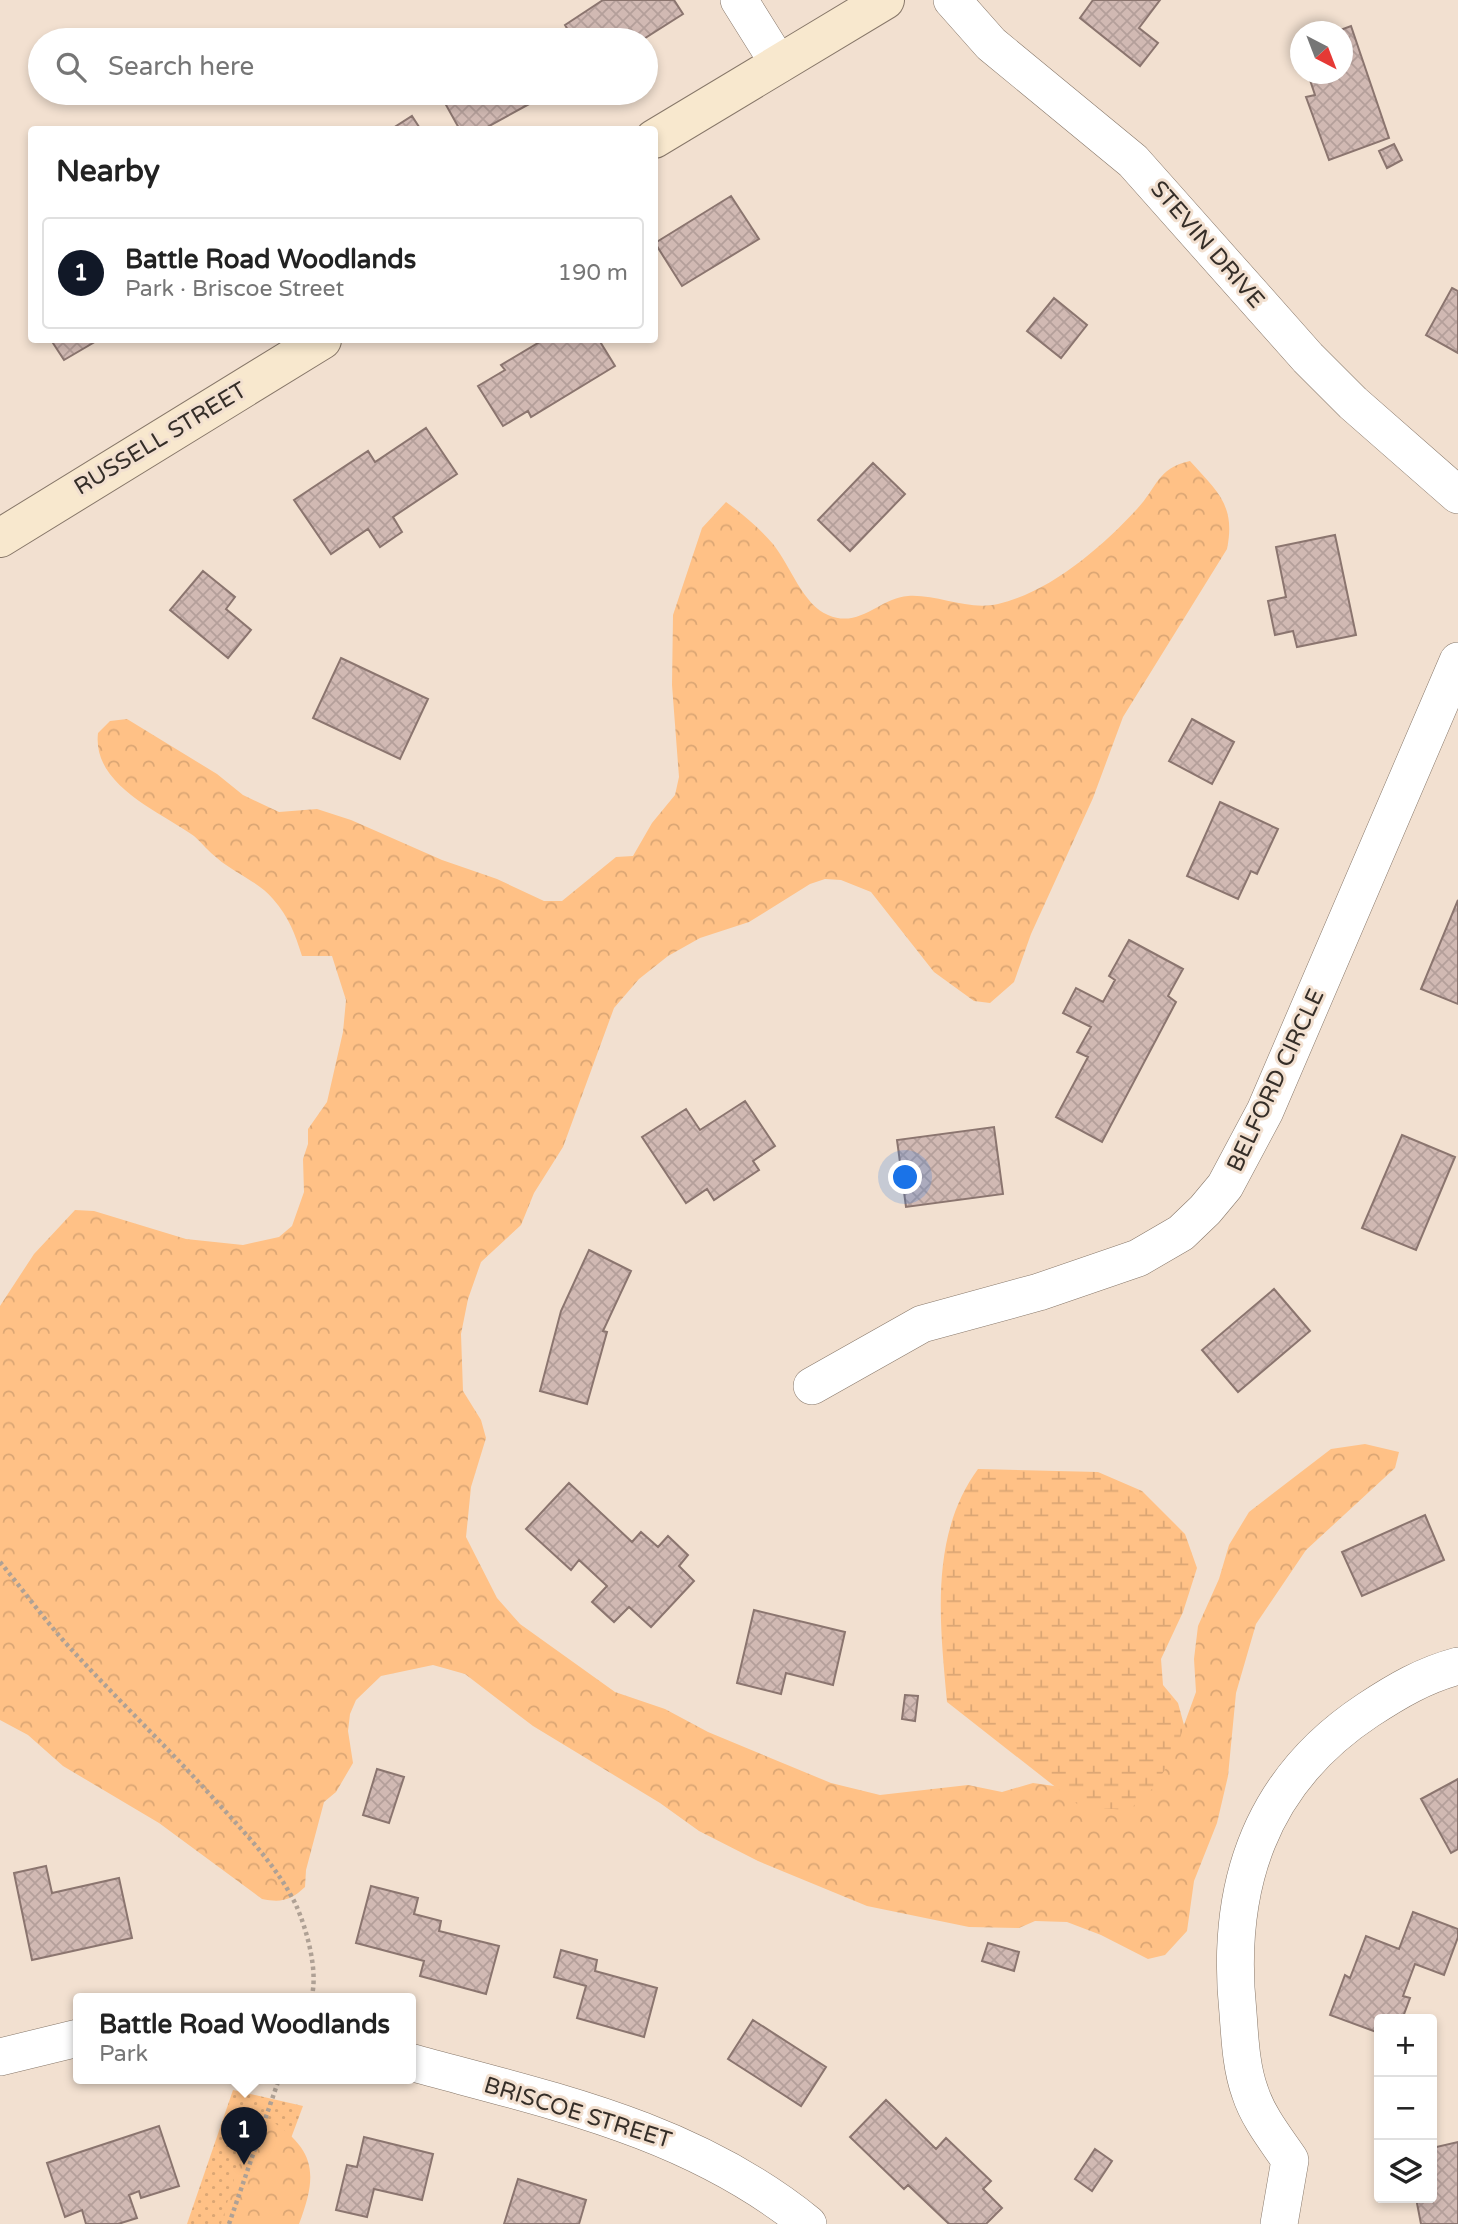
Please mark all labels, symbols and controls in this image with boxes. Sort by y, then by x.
north arrow [1290,21,1353,84]
search box [28,28,658,105]
icon: search [52,48,90,86]
text: Search here [108,51,254,82]
text: Nearby [56,153,160,190]
street label: STEVIN DRIVE [1144,175,1270,314]
text: Battle Road Woodlands [125,244,416,275]
text: 1 [74,259,88,287]
text: 190 m [558,259,628,287]
text: Park · Briscoe Street [125,275,344,303]
street label: RUSSELL STREET [69,376,252,501]
street label: BELFORD CIRCLE [1221,985,1331,1176]
your location [888,1160,922,1194]
popup [73,1993,416,2084]
text: Battle Road Woodlands [99,2009,390,2040]
map controls [1374,2014,1437,2203]
button: + [1374,2014,1437,2077]
text: Park [99,2040,148,2068]
street label: BRISCOE STREET [480,2071,675,2155]
button: − [1374,2077,1437,2140]
pin: 1 [221,2107,267,2165]
button: layers [1374,2140,1437,2203]

